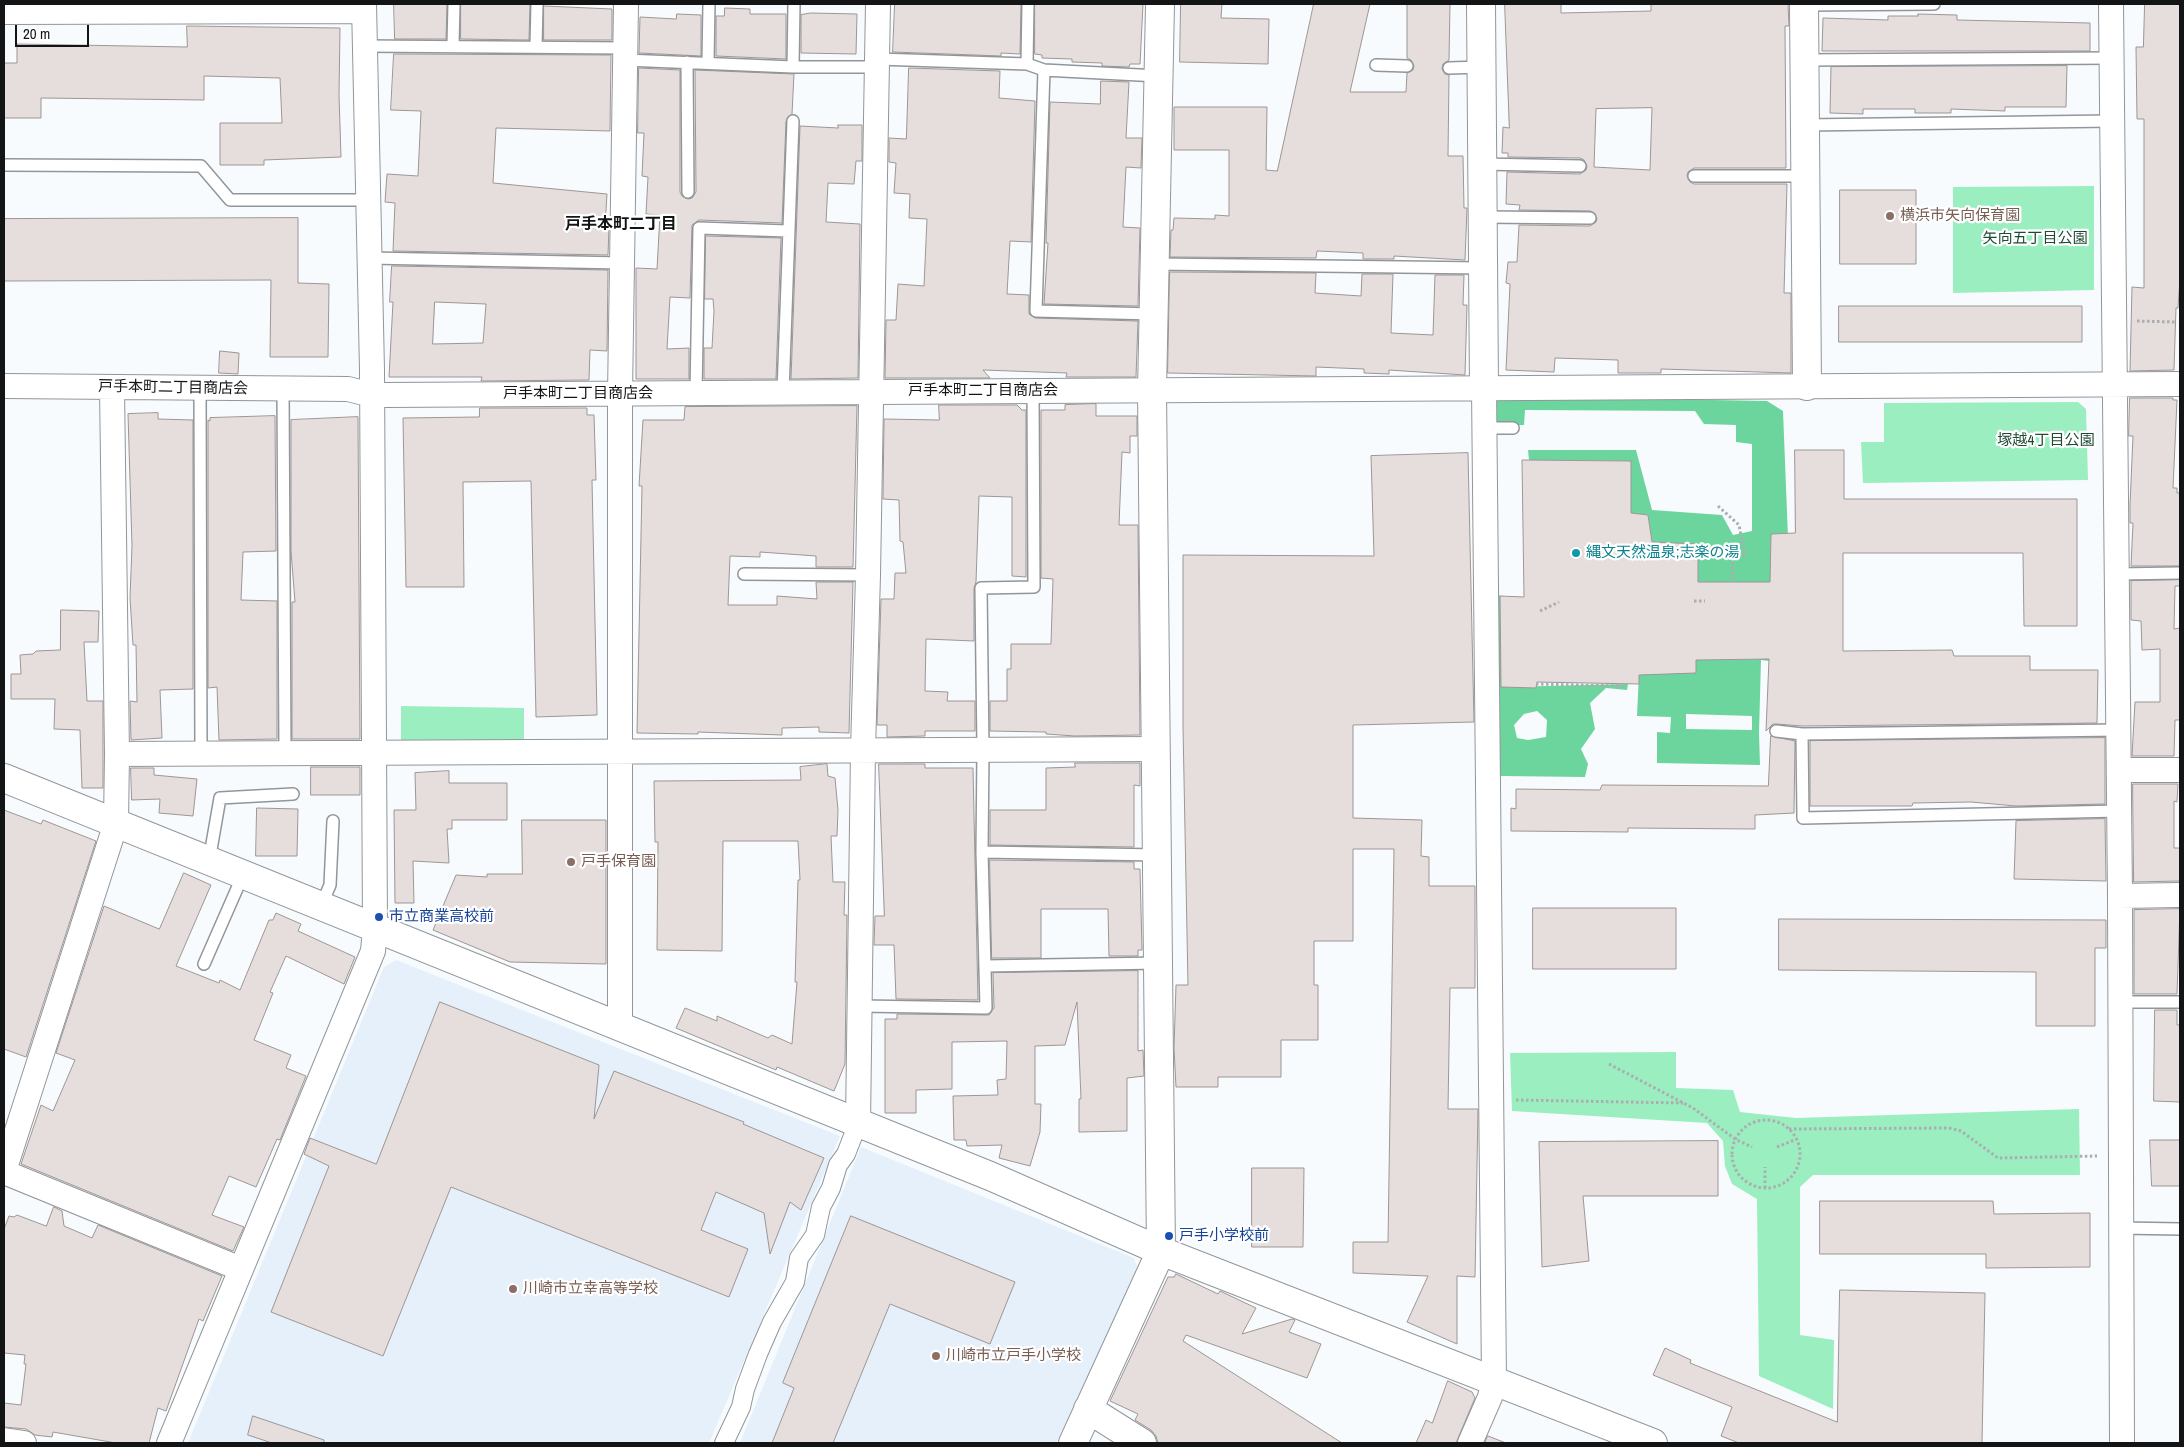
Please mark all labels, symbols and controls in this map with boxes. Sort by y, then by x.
scale bar [18,15,91,47]
text: 20 m [23,23,50,44]
place label: 横浜市矢向保育園 [1900,207,2020,225]
marker: 横浜市矢向保育園 [1884,210,1896,222]
district label: 戸手本町二丁目 [565,215,677,235]
park label: 矢向五丁目公園 [1983,230,2087,248]
street label: 戸手本町二丁目商店会 [98,378,248,398]
street label: 戸手本町二丁目商店会 [908,382,1058,400]
street label: 戸手本町二丁目商店会 [503,385,653,403]
park label: 塚越4丁目公園 [1998,432,2094,450]
place label: 縄文天然温泉;志楽の湯 [1586,544,1739,562]
marker: 縄文天然温泉;志楽の湯 [1570,547,1582,559]
place label: 戸手保育園 [581,853,656,871]
marker: 戸手保育園 [565,856,577,868]
place label: 市立商業高校前 [389,908,494,926]
marker: 市立商業高校前 [373,911,385,923]
place label: 戸手小学校前 [1179,1227,1269,1245]
marker: 戸手小学校前 [1163,1230,1175,1242]
place label: 川崎市立幸高等学校 [523,1280,658,1298]
marker: 川崎市立幸高等学校 [507,1283,519,1295]
place label: 川崎市立戸手小学校 [946,1347,1081,1365]
marker: 川崎市立戸手小学校 [930,1350,942,1362]

